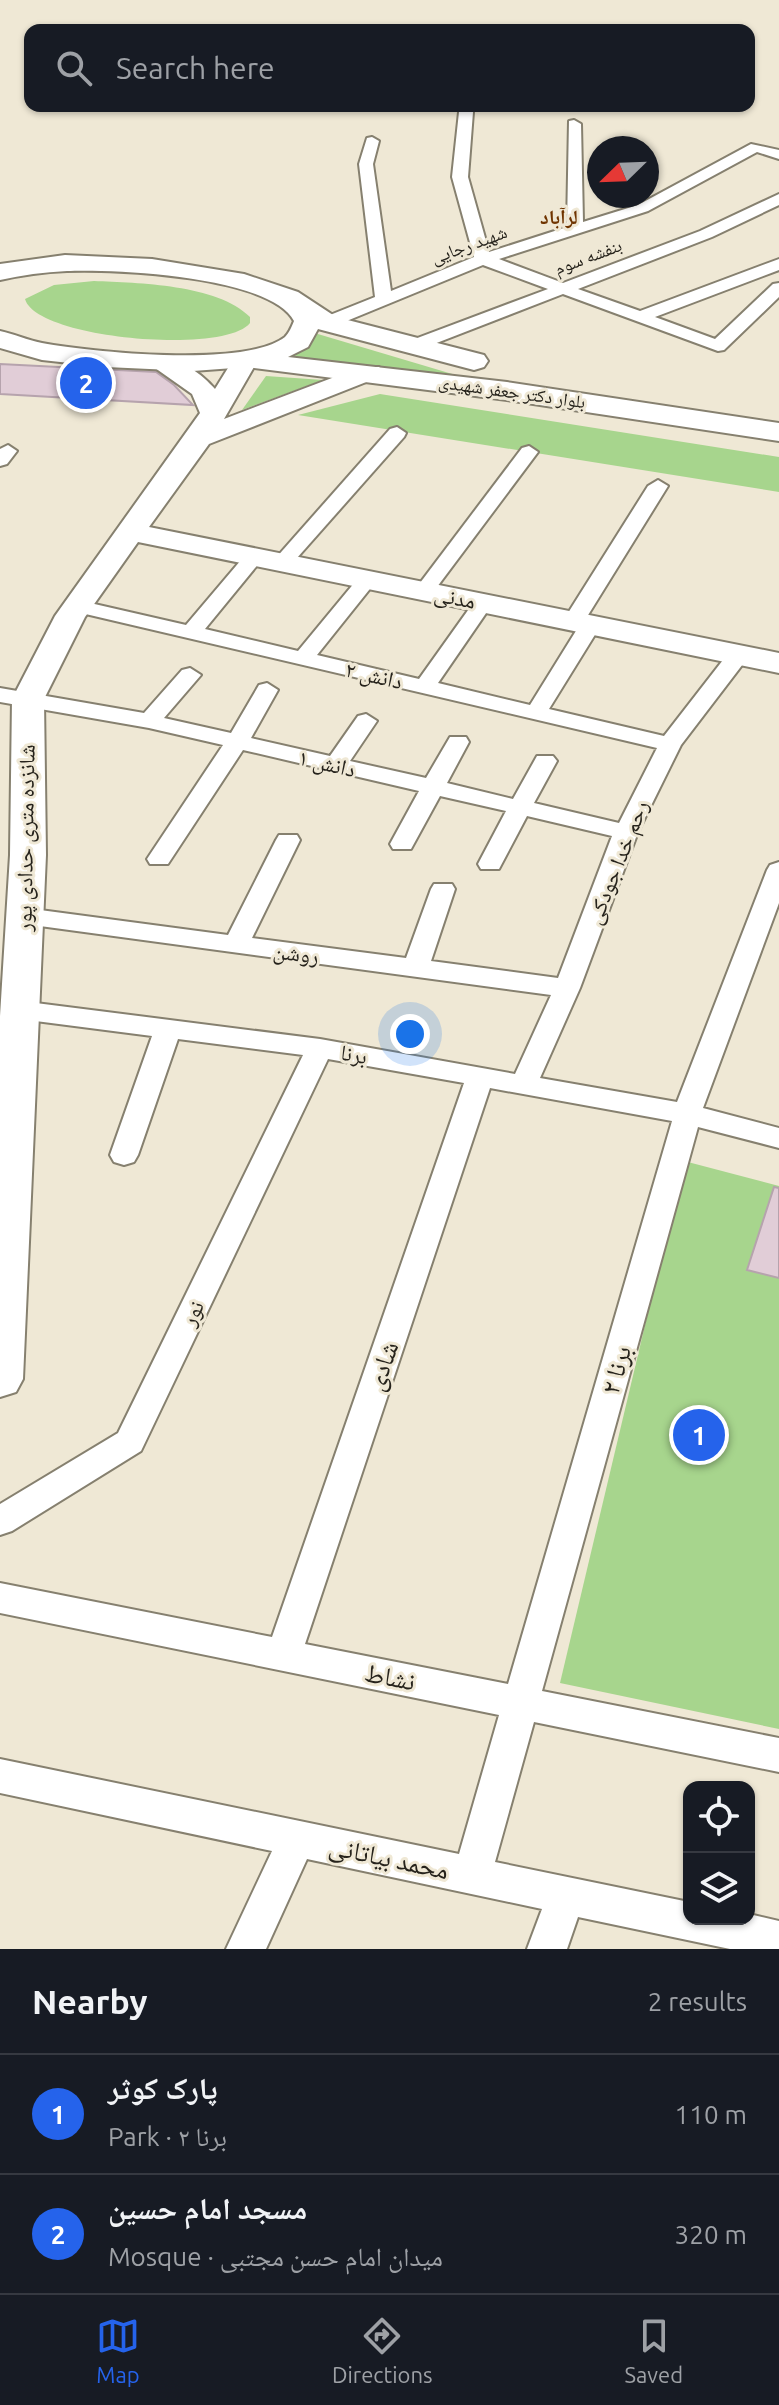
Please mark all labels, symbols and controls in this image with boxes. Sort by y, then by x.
search box [24,24,755,112]
icon: search [52,46,96,90]
text: Search here [116,51,275,85]
north arrow [587,136,659,208]
district label: لرآباد [540,205,578,229]
street label: شهید رجایی [428,221,510,269]
street label: بنفشه سوم [551,234,625,281]
pin: 2 [60,353,112,413]
street label: بلوار دکتر جعفر شهیدی [437,371,587,413]
street label: مدنی [432,580,478,615]
street label: دانش ۲ [343,656,405,695]
street label: شانزده متری حدادی پور [10,744,41,933]
street label: دانش ۱ [296,744,358,783]
street label: رحم خدا جودکی [580,796,656,929]
street label: روشن [271,937,320,970]
your location [390,1014,430,1054]
street label: برنا [339,1039,369,1069]
street label: نور [174,1296,209,1331]
street label: شادی [360,1337,405,1395]
street label: برنا ۲ [595,1342,637,1398]
pin: 1 [673,1405,725,1465]
street label: نشاط [362,1657,418,1696]
map controls [683,1781,755,1925]
button: locate [683,1781,755,1853]
street label: محمد بیاتانی [326,1831,452,1886]
button: layers [683,1853,755,1925]
text: Nearby [32,1982,147,2020]
text: 2 results [648,1987,747,2016]
text: پارک کوثر [108,2071,218,2105]
text: 1 [51,2100,65,2129]
text: 110 m [675,2100,747,2129]
text: Park · برنا ۲ [108,2122,227,2151]
text: مسجد امام حسین [108,2191,307,2225]
text: 2 [51,2220,65,2249]
text: 320 m [675,2220,747,2249]
text: Mosque · میدان امام حسن مجتبی [108,2242,443,2271]
tab: Map [96,2314,140,2387]
tab: Directions [332,2314,433,2387]
tab: Saved [624,2314,683,2387]

